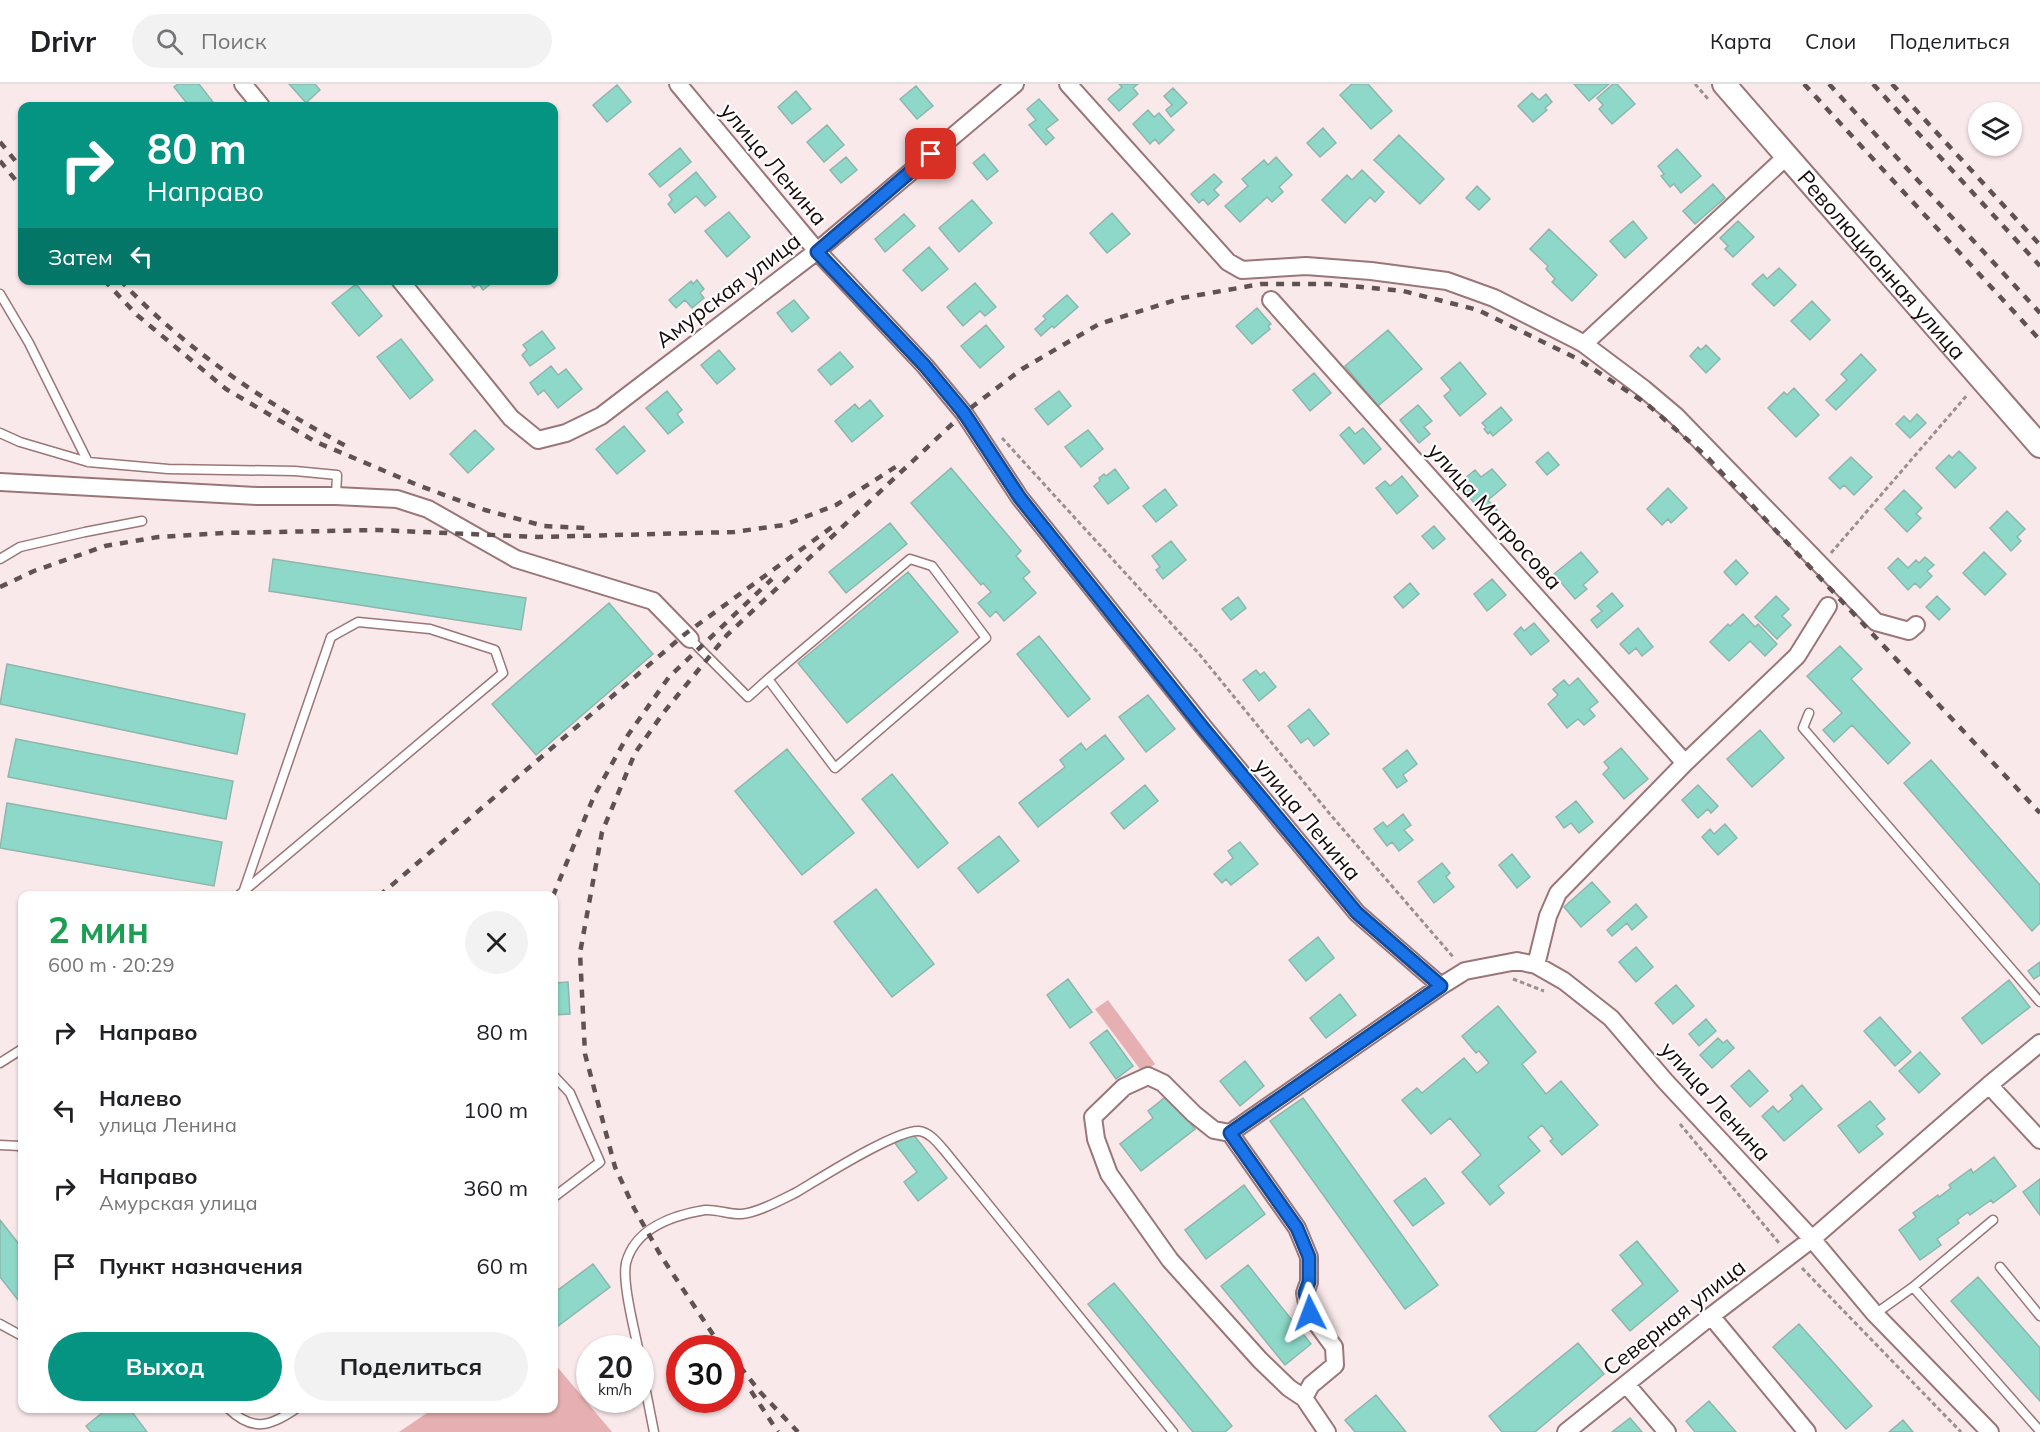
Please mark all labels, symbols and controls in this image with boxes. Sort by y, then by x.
search box [132,14,552,68]
text: Drivr [30,24,96,59]
icon: search [153,25,186,58]
text: Поиск [201,27,267,55]
text: Карта [1710,28,1772,54]
text: Слои [1805,28,1856,54]
text: Поделиться [1889,28,2010,54]
street label: улица Ленина [715,97,833,231]
map controls [1968,102,2022,156]
button: layers [1968,102,2022,156]
text: 80 m [147,122,247,175]
icon: right [48,126,126,204]
pin [905,128,956,179]
icon: arrive [914,137,947,170]
street label: Революционная улица [1792,164,1972,365]
text: Направо [147,174,264,208]
street label: Амурская улица [650,226,806,354]
icon: left [125,240,158,273]
text: Затем [48,243,113,271]
street label: улица Матросова [1422,437,1568,595]
street label: улица Ленина [1249,752,1367,886]
text: 2 мин [48,907,149,952]
button: close [465,911,528,974]
text: 600 m · 20:29 [48,952,174,977]
icon: right [48,1016,81,1049]
text: Направо [99,1018,197,1046]
text: 80 m [477,1018,528,1046]
street label: улица Ленина [1655,1035,1777,1167]
text: Налево [99,1084,182,1112]
icon: left [48,1094,81,1127]
text: 100 m [463,1096,528,1124]
text: улица Ленина [99,1112,237,1137]
text: Направо [99,1162,197,1190]
icon: right [48,1172,81,1205]
text: 360 m [463,1174,528,1202]
text: Амурская улица [99,1190,258,1215]
icon: arrive [48,1250,81,1283]
text: Пункт назначения [99,1252,303,1280]
text: 60 m [477,1252,528,1280]
street label: Северная улица [1597,1253,1751,1381]
position arrow [1278,1281,1342,1345]
button: Выход [48,1332,282,1401]
button: Поделиться [294,1332,528,1401]
speed limit sign: 30 [666,1335,744,1413]
text: 20 [597,1348,633,1386]
text: km/h [598,1380,632,1399]

